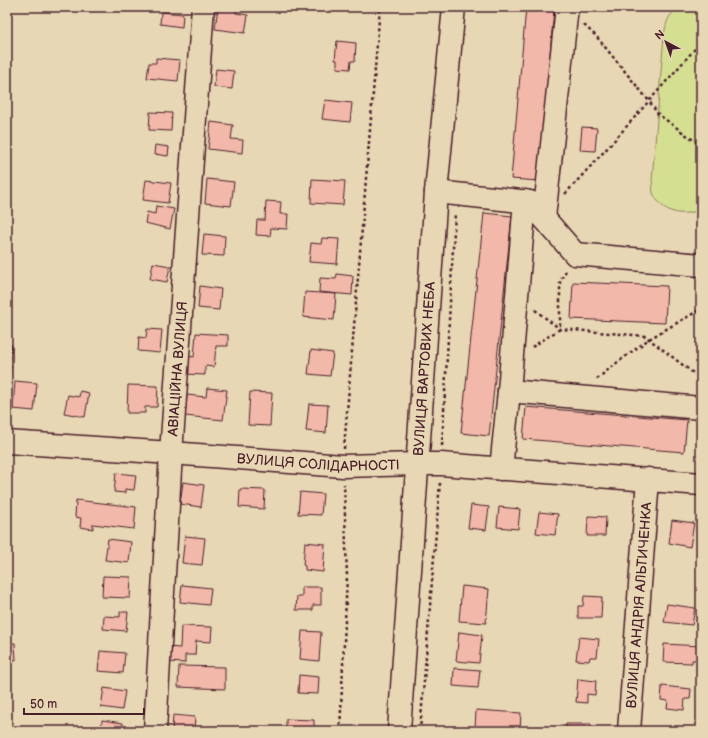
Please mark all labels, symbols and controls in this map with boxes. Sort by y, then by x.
north arrow [646,22,686,62]
text: N [652,27,667,42]
street label: ВУЛИЦЯ ВАРТОВИХ НЕБА [410,281,439,457]
street label: АВІАЦІЙНА ВУЛИЦЯ [164,301,191,438]
street label: ВУЛИЦЯ СОЛІДАРНОСТІ [236,450,400,475]
street label: ВУЛИЦЯ АНДРІЯ АЛЬТИЧЕНКА [623,501,655,709]
scale bar [24,690,144,716]
text: 50 m [30,697,57,712]

